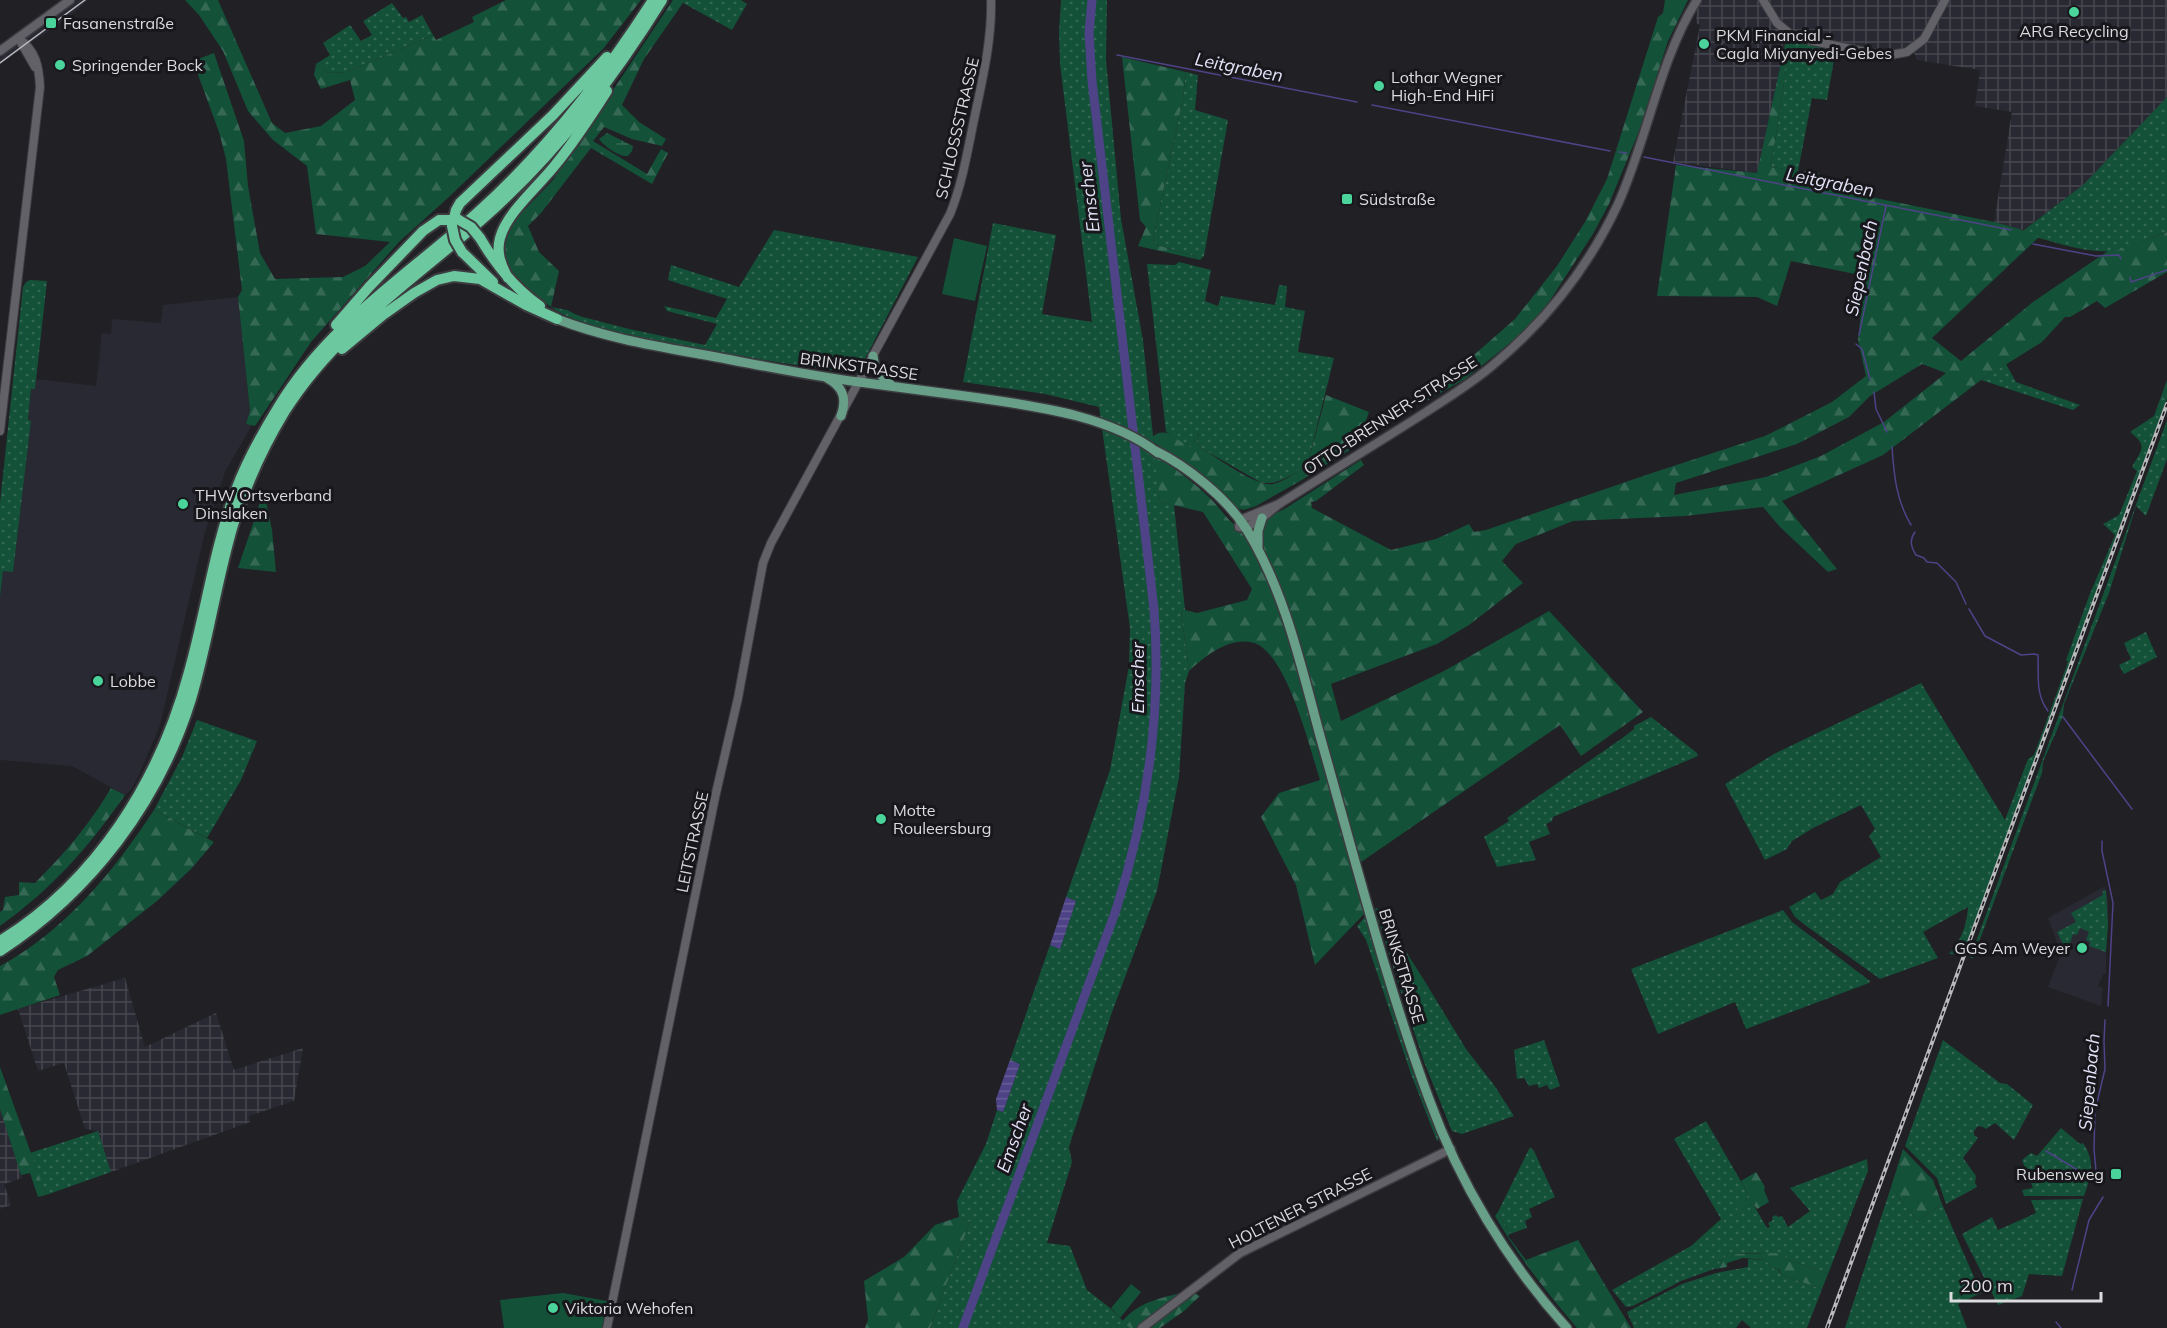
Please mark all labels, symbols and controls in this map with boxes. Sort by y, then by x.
marker: ARG Recycling [2067,5,2081,19]
place label: Fasanenstraße [63,13,174,33]
marker: Fasanenstraße [44,16,58,30]
place label: ARG Recycling [2019,21,2129,41]
place label: PKM Financial - Cagla Miyanyedi-Gebes [1716,25,1892,63]
marker: PKM Financial - Cagla Miyanyedi-Gebes [1697,37,1711,51]
water label: Leitgraben [1193,47,1285,87]
place label: Springender Bock [72,55,204,75]
street label: SCHLOSSSTRASSE [931,55,983,201]
marker: Springender Bock [53,58,67,72]
place label: Lothar Wegner High-End HiFi [1391,67,1503,105]
marker: Lothar Wegner High-End HiFi [1372,79,1386,93]
water label: Emscher [1073,159,1105,234]
water label: Leitgraben [1784,162,1876,202]
place label: Südstraße [1359,189,1435,209]
marker: Südstraße [1340,192,1354,206]
water label: Siepenbach [1840,218,1882,318]
street label: BRINKSTRASSE [799,348,919,384]
street label: OTTO-BRENNER-STRASSE [1299,351,1481,479]
place label: THW Ortsverband Dinslaken [195,485,332,523]
marker: THW Ortsverband Dinslaken [176,497,190,511]
water label: Emscher [1126,641,1149,714]
place label: Lobbe [110,671,156,691]
marker: Lobbe [91,674,105,688]
street label: LEITSTRASSE [672,790,712,894]
place label: Motte Rouleersburg [893,800,991,838]
marker: Motte Rouleersburg [874,812,888,826]
street label: BRINKSTRASSE [1375,906,1429,1026]
place label: GGS Am Weyer [1954,938,2070,958]
marker: GGS Am Weyer [2075,941,2089,955]
water label: Siepenbach [2073,1032,2105,1132]
water label: Emscher [991,1099,1037,1175]
street label: HOLTENER STRASSE [1225,1163,1375,1253]
place label: Rubensweg [2016,1164,2104,1184]
marker: Rubensweg [2109,1167,2123,1181]
scale bar [1951,1265,2101,1303]
text: 200 m [1960,1274,2013,1297]
place label: Viktoria Wehofen [565,1298,693,1318]
marker: Viktoria Wehofen [546,1301,560,1315]

